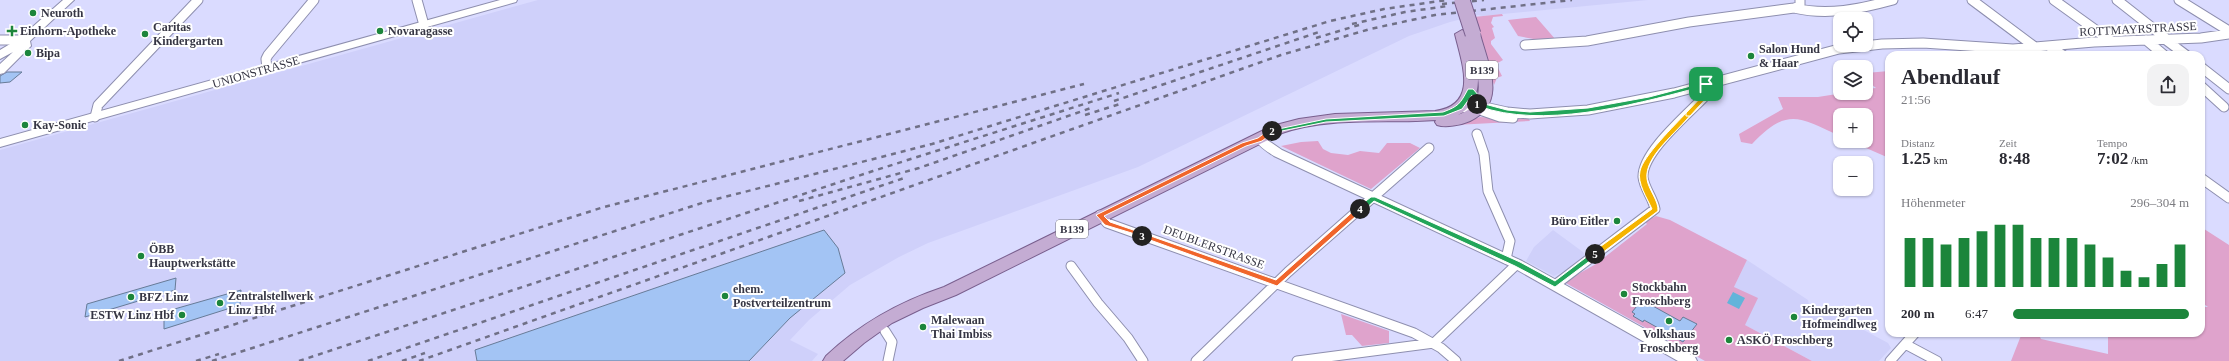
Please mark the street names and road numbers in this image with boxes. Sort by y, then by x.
street label: ROTTMAYRSTRASSE [2079,19,2197,39]
street label: UNIONSTRASSE [211,53,301,91]
road number: B139 [1466,61,1498,79]
road number: B139 [1056,220,1088,238]
street label: DEUBLERSTRASSE [1161,222,1267,272]

